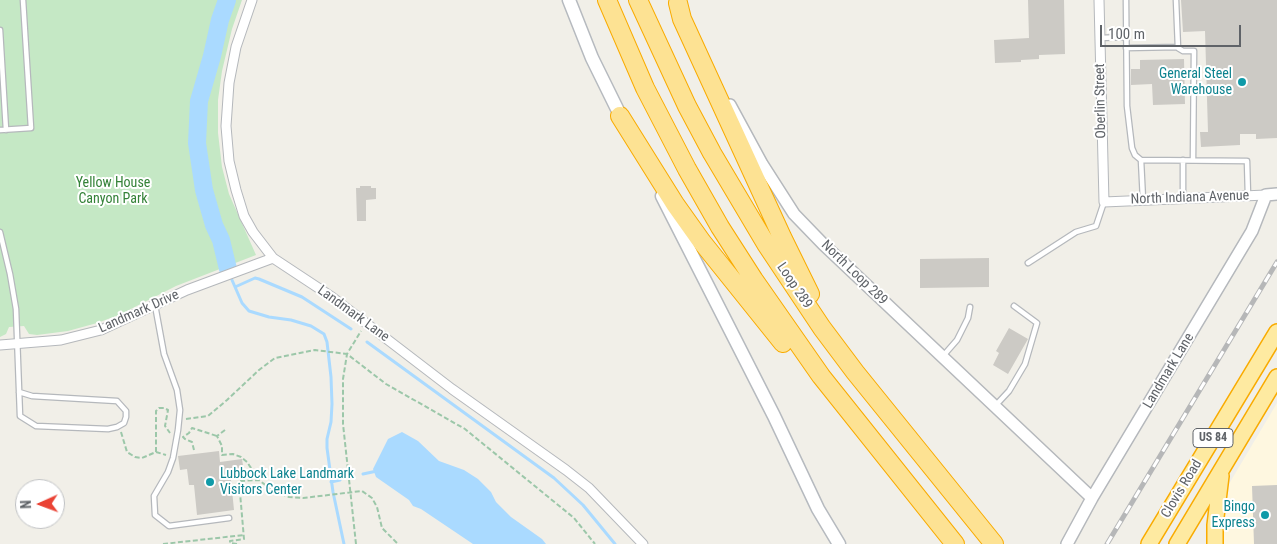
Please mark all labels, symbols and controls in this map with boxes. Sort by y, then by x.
scale bar [1102,15,1243,47]
text: 100 m [1108,25,1145,43]
street label: Oberlin Street [1092,63,1110,139]
place label: General Steel Warehouse [1159,66,1232,98]
marker: General Steel Warehouse [1236,76,1248,88]
park label: Yellow House Canyon Park [76,175,150,208]
street label: North Indiana Avenue [1130,188,1250,208]
street label: North Loop 289 [817,237,891,309]
street label: Loop 289 [773,260,815,312]
street label: Landmark Lane [314,282,392,346]
street label: Landmark Drive [96,287,182,337]
street label: Landmark Lane [1140,330,1198,412]
road number: US 84 [1193,428,1233,448]
street label: Clovis Road [1158,457,1206,521]
place label: Lubbock Lake Landmark Visitors Center [220,466,354,498]
marker: Lubbock Lake Landmark Visitors Center [204,476,216,488]
north arrow [15,479,65,529]
place label: Bingo Express [1212,499,1255,532]
text: N [18,500,34,509]
marker: Bingo Express [1259,509,1271,521]

